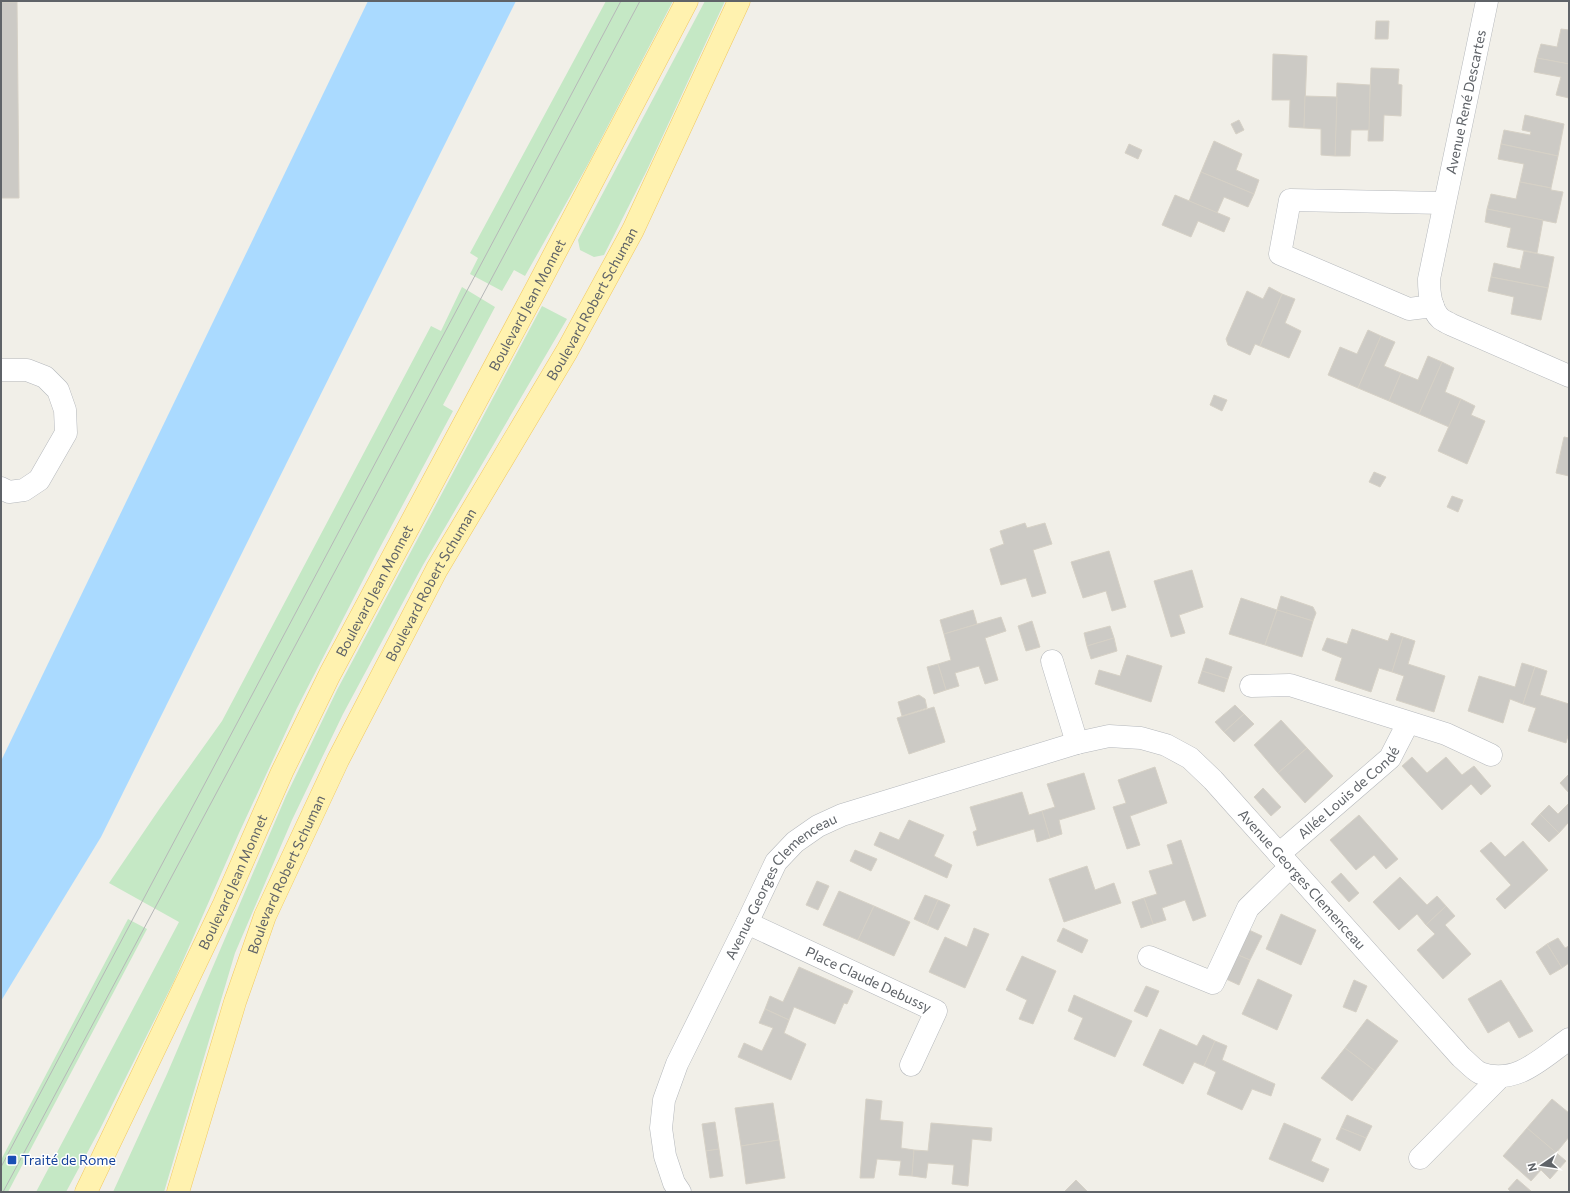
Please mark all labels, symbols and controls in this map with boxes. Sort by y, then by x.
street label: Avenue René Descartes [1442,28,1489,176]
street label: Boulevard Robert Schuman [543,224,641,383]
street label: Boulevard Jean Monnet [485,236,569,374]
street label: Boulevard Robert Schuman [382,505,479,664]
street label: Boulevard Jean Monnet [332,522,416,659]
street label: Allée Louis de Condé [1294,744,1402,842]
street label: Boulevard Robert Schuman [243,792,328,956]
street label: Avenue Georges Clemenceau [1235,805,1370,953]
street label: Avenue Georges Clemenceau [721,810,839,962]
street label: Boulevard Jean Monnet [194,811,270,952]
street label: Place Claude Debussy [803,943,934,1016]
north arrow [1522,1145,1562,1185]
place label: Traité de Rome [21,1151,116,1168]
marker: Traité de Rome [6,1154,18,1166]
text: N [1525,1162,1539,1173]

